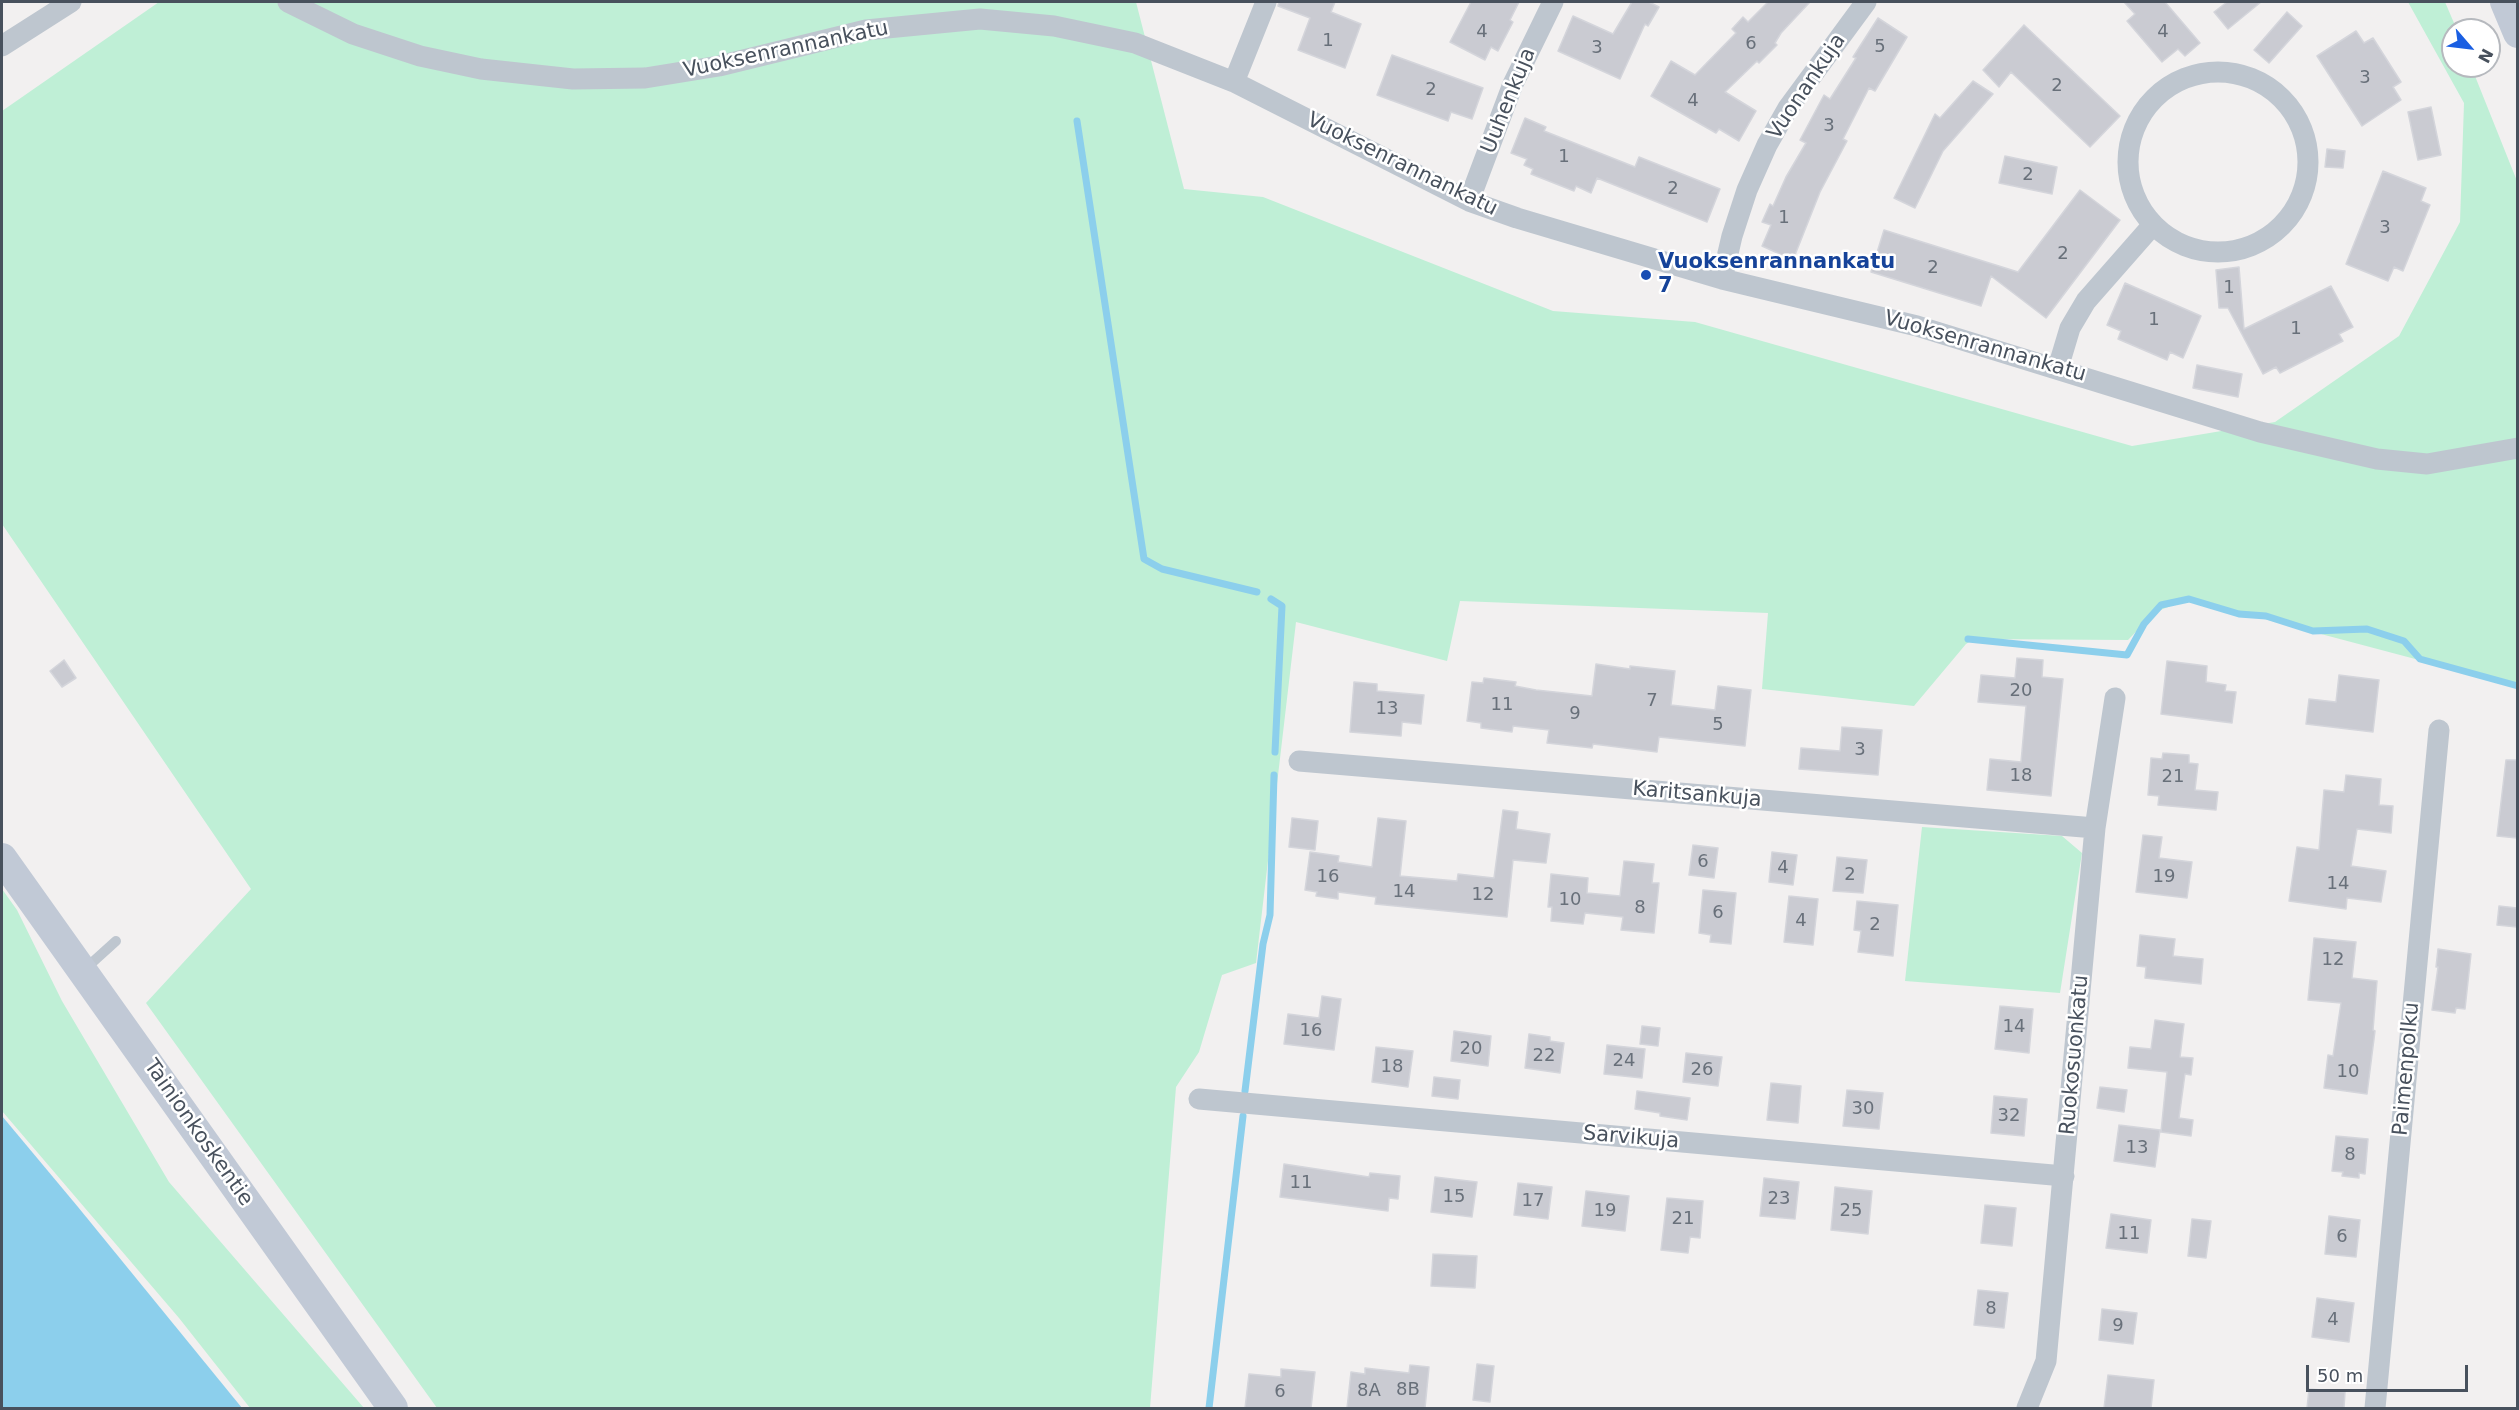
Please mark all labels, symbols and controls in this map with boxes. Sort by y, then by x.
street label: Vuoksenrannankatu [681,16,891,84]
north arrow [2441,18,2501,78]
house number: 4 [1476,21,1488,43]
house number: 4 [2157,21,2169,43]
street label: Vuonankuja [1762,29,1852,145]
house number: 1 [1322,30,1334,52]
house number: 6 [1745,33,1757,55]
house number: 5 [1874,36,1886,58]
house number: 3 [1591,37,1603,59]
street label: Uuhenkuja [1476,44,1542,158]
text: N [2474,45,2497,66]
house number: 3 [2359,67,2371,89]
house number: 2 [2051,75,2063,97]
house number: 2 [1425,79,1437,101]
house number: 4 [1687,90,1699,112]
street label: Vuoksenrannankatu [1303,108,1501,222]
house number: 3 [1823,115,1835,137]
house number: 1 [1558,146,1570,168]
house number: 2 [2022,164,2034,186]
house number: 2 [1667,178,1679,200]
house number: 1 [1778,207,1790,229]
house number: 3 [2379,217,2391,239]
house number: 2 [2057,243,2069,265]
place label: Vuoksenrannankatu 7 [1658,250,1895,300]
house number: 2 [1927,257,1939,279]
marker: Vuoksenrannankatu 7 [1639,268,1653,282]
house number: 1 [2223,277,2235,299]
street label: Vuoksenrannankatu [1881,306,2089,388]
house number: 1 [2148,309,2160,331]
house number: 1 [2290,318,2302,340]
house number: 20 [2010,680,2032,702]
house number: 7 [1646,690,1658,712]
house number: 11 [1491,694,1513,716]
house number: 13 [1376,698,1398,720]
house number: 9 [1569,703,1581,725]
house number: 5 [1712,714,1724,736]
house number: 3 [1854,739,1866,761]
house number: 18 [2010,765,2032,787]
house number: 21 [2162,766,2184,788]
street label: Karitsankuja [1631,777,1763,813]
house number: 6 [1697,851,1709,873]
house number: 4 [1777,857,1789,879]
house number: 2 [1844,864,1856,886]
house number: 16 [1317,866,1339,888]
house number: 19 [2153,866,2175,888]
house number: 14 [2327,873,2349,895]
house number: 14 [1393,881,1415,903]
house number: 12 [1472,884,1494,906]
house number: 10 [1559,889,1581,911]
house number: 8 [1634,897,1646,919]
house number: 6 [1712,902,1724,924]
house number: 4 [1795,910,1807,932]
house number: 2 [1869,914,1881,936]
house number: 12 [2322,949,2344,971]
street label: Ruokosuonkatu [2055,974,2095,1136]
street label: Paimenpolku [2389,1001,2425,1137]
house number: 14 [2003,1016,2025,1038]
house number: 16 [1300,1020,1322,1042]
house number: 20 [1460,1038,1482,1060]
house number: 22 [1533,1045,1555,1067]
house number: 24 [1613,1050,1635,1072]
street label: Tainionkoskentie [138,1055,258,1211]
house number: 18 [1381,1056,1403,1078]
house number: 26 [1691,1059,1713,1081]
house number: 10 [2337,1061,2359,1083]
house number: 30 [1852,1098,1874,1120]
house number: 32 [1998,1105,2020,1127]
street label: Sarvikuja [1582,1121,1680,1155]
house number: 13 [2126,1137,2148,1159]
house number: 8 [2344,1144,2356,1166]
house number: 11 [1290,1172,1312,1194]
house number: 15 [1443,1186,1465,1208]
house number: 23 [1768,1188,1790,1210]
house number: 17 [1522,1190,1544,1212]
house number: 19 [1594,1200,1616,1222]
house number: 25 [1840,1200,1862,1222]
house number: 21 [1672,1208,1694,1230]
house number: 11 [2118,1223,2140,1245]
house number: 6 [2336,1226,2348,1248]
house number: 8 [1985,1298,1997,1320]
house number: 4 [2327,1309,2339,1331]
house number: 9 [2112,1315,2124,1337]
scale bar [2309,1353,2471,1391]
text: 50 m [2317,1365,2363,1386]
house number: 8B [1396,1379,1420,1401]
house number: 8A [1357,1380,1381,1402]
house number: 6 [1274,1381,1286,1403]

